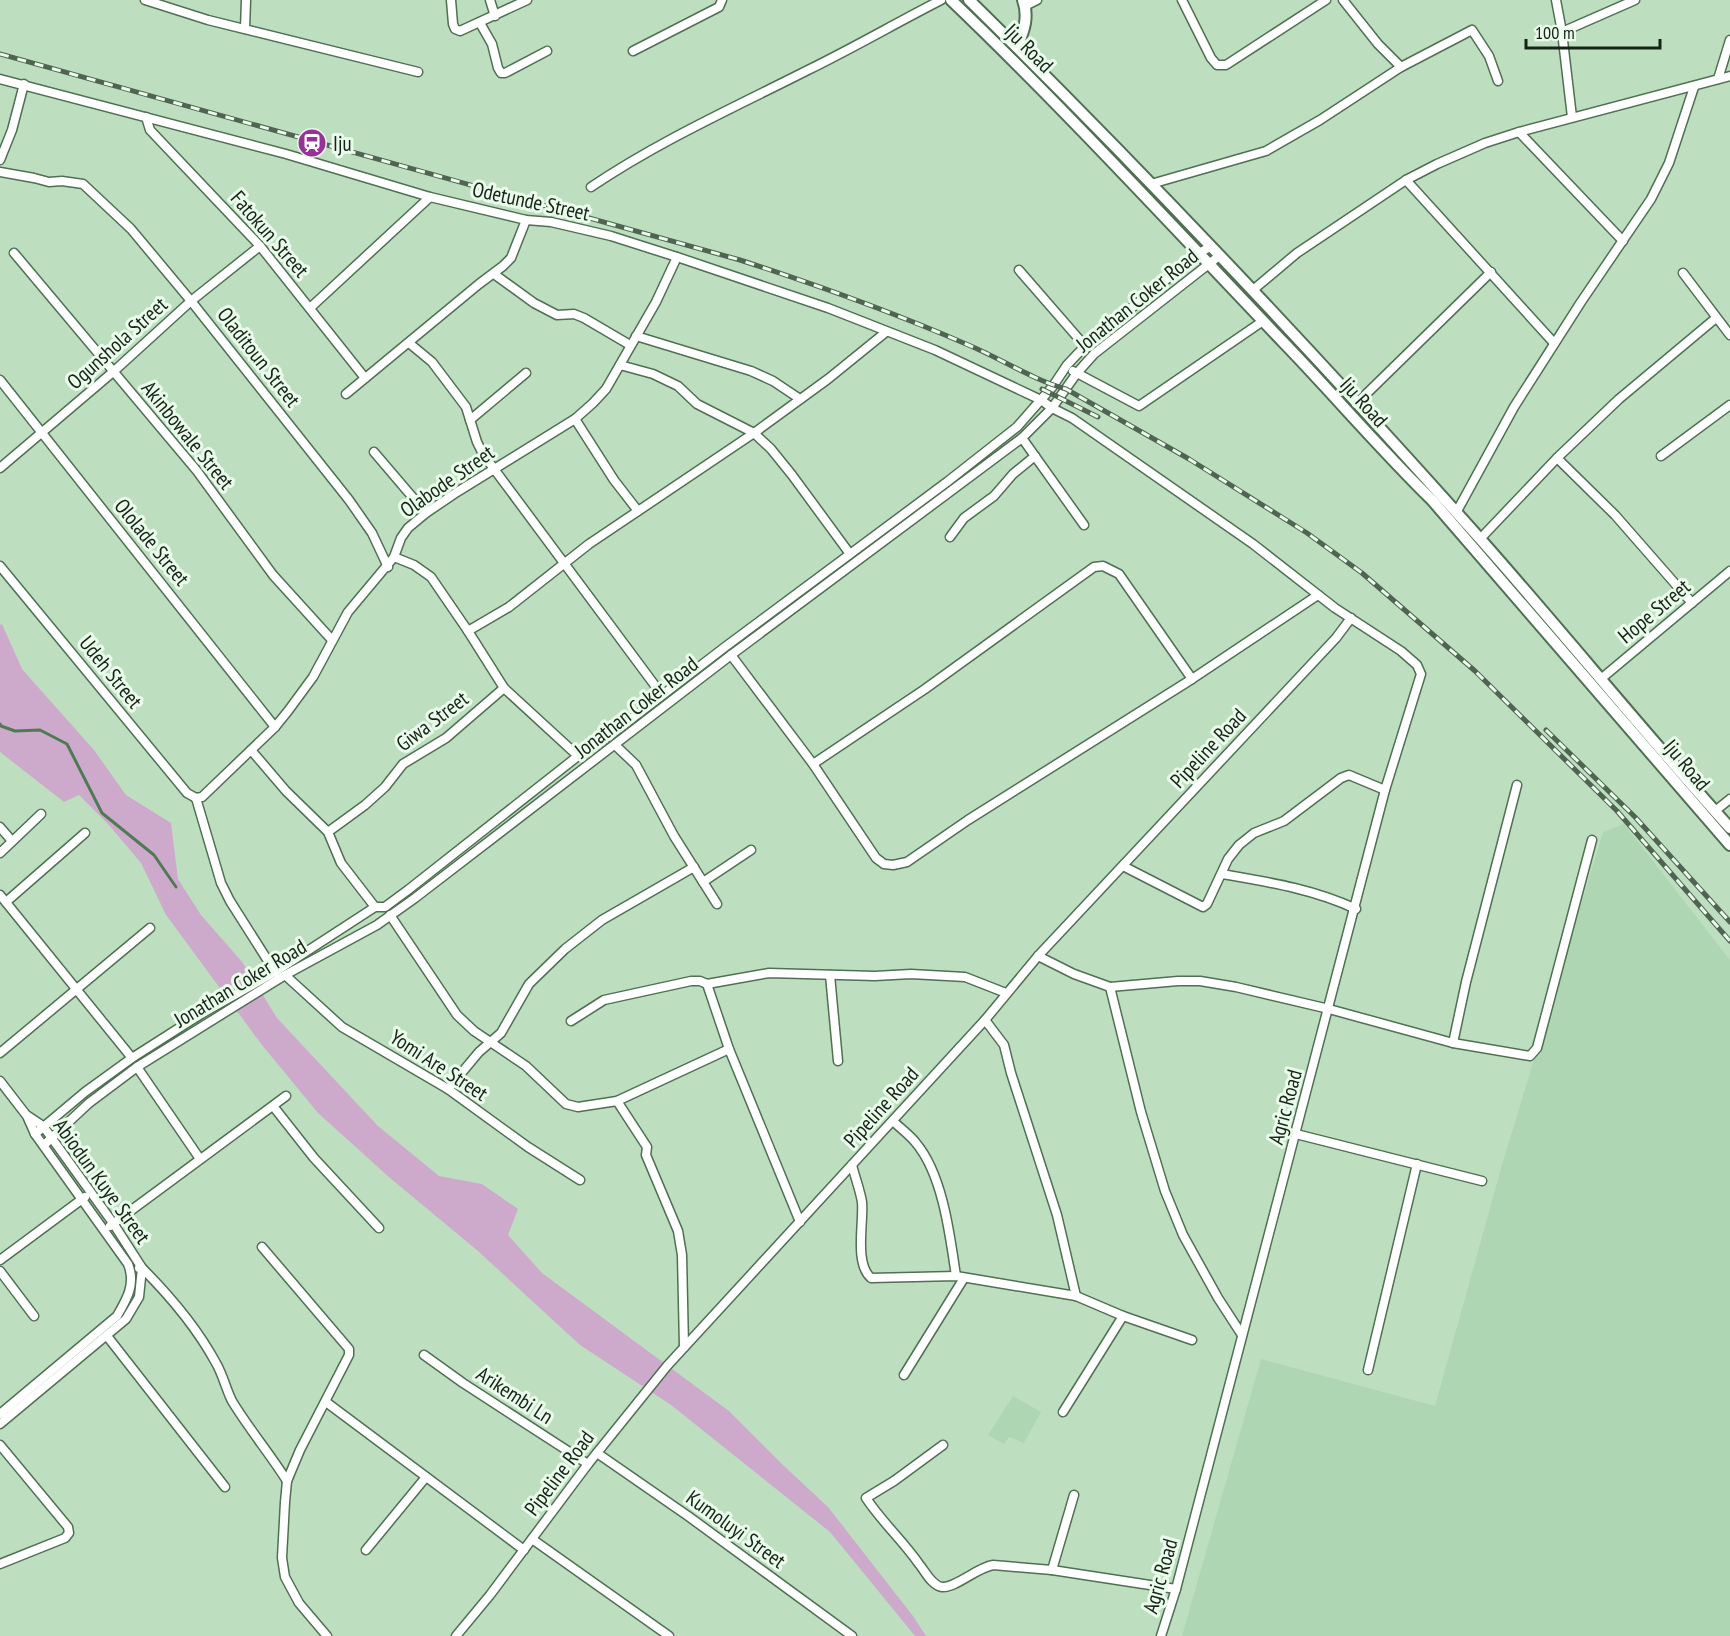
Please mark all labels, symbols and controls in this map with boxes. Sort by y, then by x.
scale bar [1526,12,1660,50]
street label: Iju Road [999,18,1059,78]
text: 100 m [1535,21,1575,44]
station icon: Iju [296,127,328,159]
place label: Iju [333,130,352,157]
street label: Odetunde Street [470,175,592,227]
street label: Fatokun Street [225,185,315,283]
street label: Jonathan Coker Road [1070,242,1204,358]
street label: Ogunshola Street [61,291,173,395]
street label: Oladitoun Street [212,302,307,413]
street label: Iju Road [1334,371,1394,433]
street label: Akinbowale Street [136,375,240,495]
street label: Olabode Street [395,439,499,523]
street label: Ololade Street [109,493,196,591]
street label: Hope Street [1612,573,1696,649]
street label: Udeh Street [73,630,149,714]
street label: Jonathan Coker Road [568,650,703,764]
street label: Giwa Street [390,685,474,757]
street label: Pipeline Road [1164,702,1252,794]
street label: Iju Road [1658,734,1716,796]
street label: Jonathan Coker Road [168,933,311,1034]
street label: Yomi Are Street [385,1023,493,1107]
street label: Pipeline Road [838,1061,924,1153]
street label: Agric Road [1262,1067,1308,1147]
street label: Abiodun Kuye Street [48,1113,157,1249]
street label: Arikembi Ln [471,1360,559,1430]
street label: Pipeline Road [518,1425,600,1521]
street label: Kumoluyi Street [681,1484,791,1574]
street label: Agric Road [1136,1536,1184,1616]

